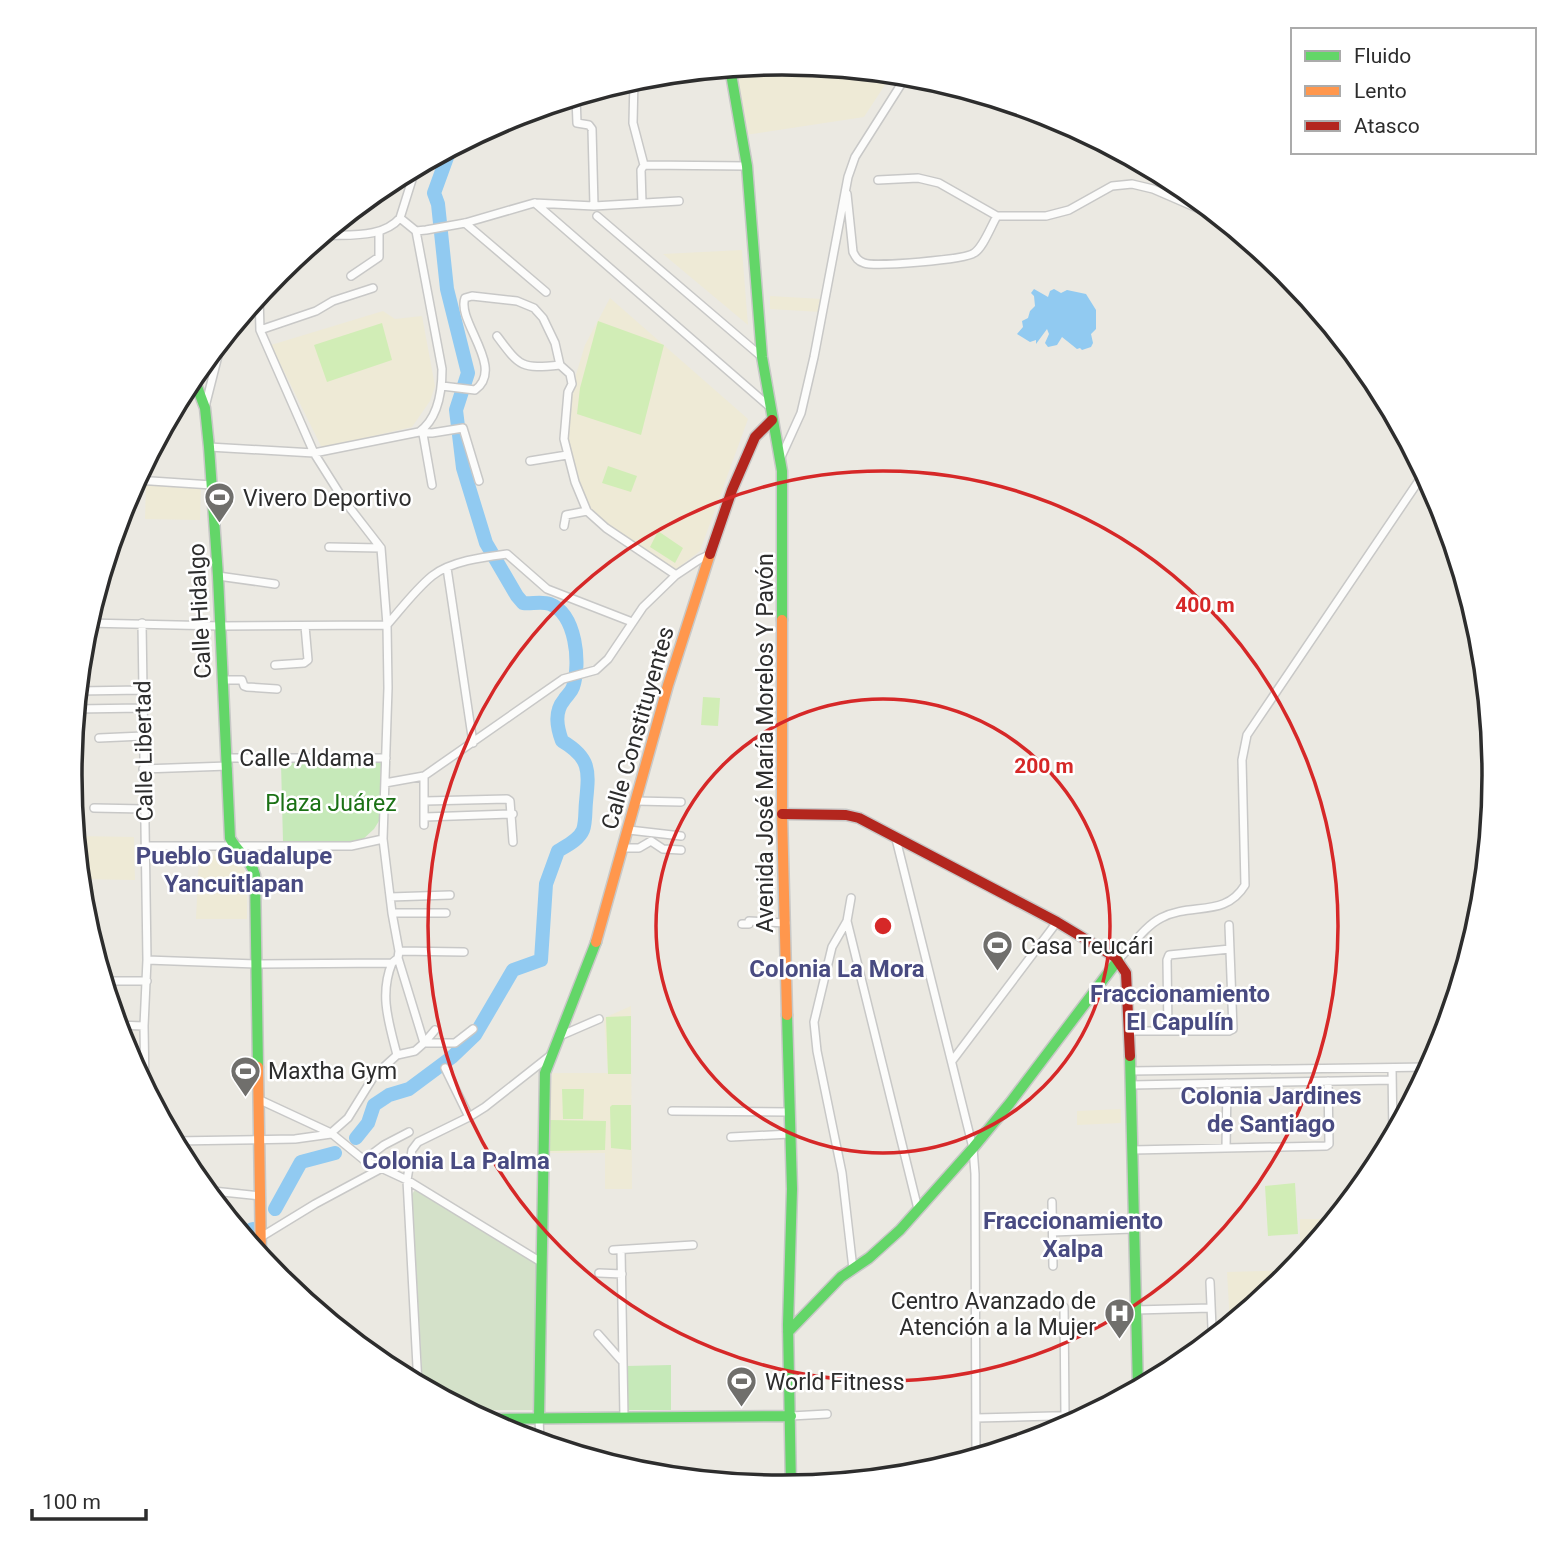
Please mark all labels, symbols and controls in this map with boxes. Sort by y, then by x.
legend [1291,28,1536,154]
text: Fluido [1354,44,1411,68]
text: Lento [1354,79,1407,103]
text: Atasco [1354,114,1420,138]
sports icon: Vivero Deportivo [203,481,237,525]
place label: Vivero Deportivo [243,485,412,512]
street label: Calle Hidalgo [183,543,217,679]
street label: Avenida José María Morelos Y Pavón [752,553,779,933]
text: 400 m [1175,593,1235,617]
street label: Calle Constituyentes [596,623,680,833]
street label: Calle Libertad [129,680,159,822]
street label: Calle Aldama [239,745,375,772]
text: 200 m [1014,754,1074,778]
park label: Plaza Juárez [265,790,397,817]
district label: Pueblo Guadalupe Yancuitlapan [136,842,332,898]
centre of rings [871,914,895,938]
sports icon: Casa Teucári [981,929,1015,973]
place label: Casa Teucári [1021,933,1154,960]
district label: Colonia La Mora [749,955,925,983]
district label: Fraccionamiento El Capulín [1090,980,1270,1036]
sports icon: Maxtha Gym [228,1054,262,1098]
place label: Maxtha Gym [268,1058,397,1085]
district label: Colonia Jardines de Santiago [1180,1082,1362,1138]
district label: Colonia La Palma [362,1147,550,1175]
district label: Fraccionamiento Xalpa [983,1207,1163,1263]
place label: Centro Avanzado de Atención a la Mujer [891,1288,1096,1341]
hospital icon: Centro Avanzado de Atención a la Mujer [1102,1297,1136,1341]
sports icon: World Fitness [725,1365,759,1409]
place label: World Fitness [765,1369,905,1396]
scale bar [32,1478,145,1522]
text: 100 m [42,1490,101,1514]

